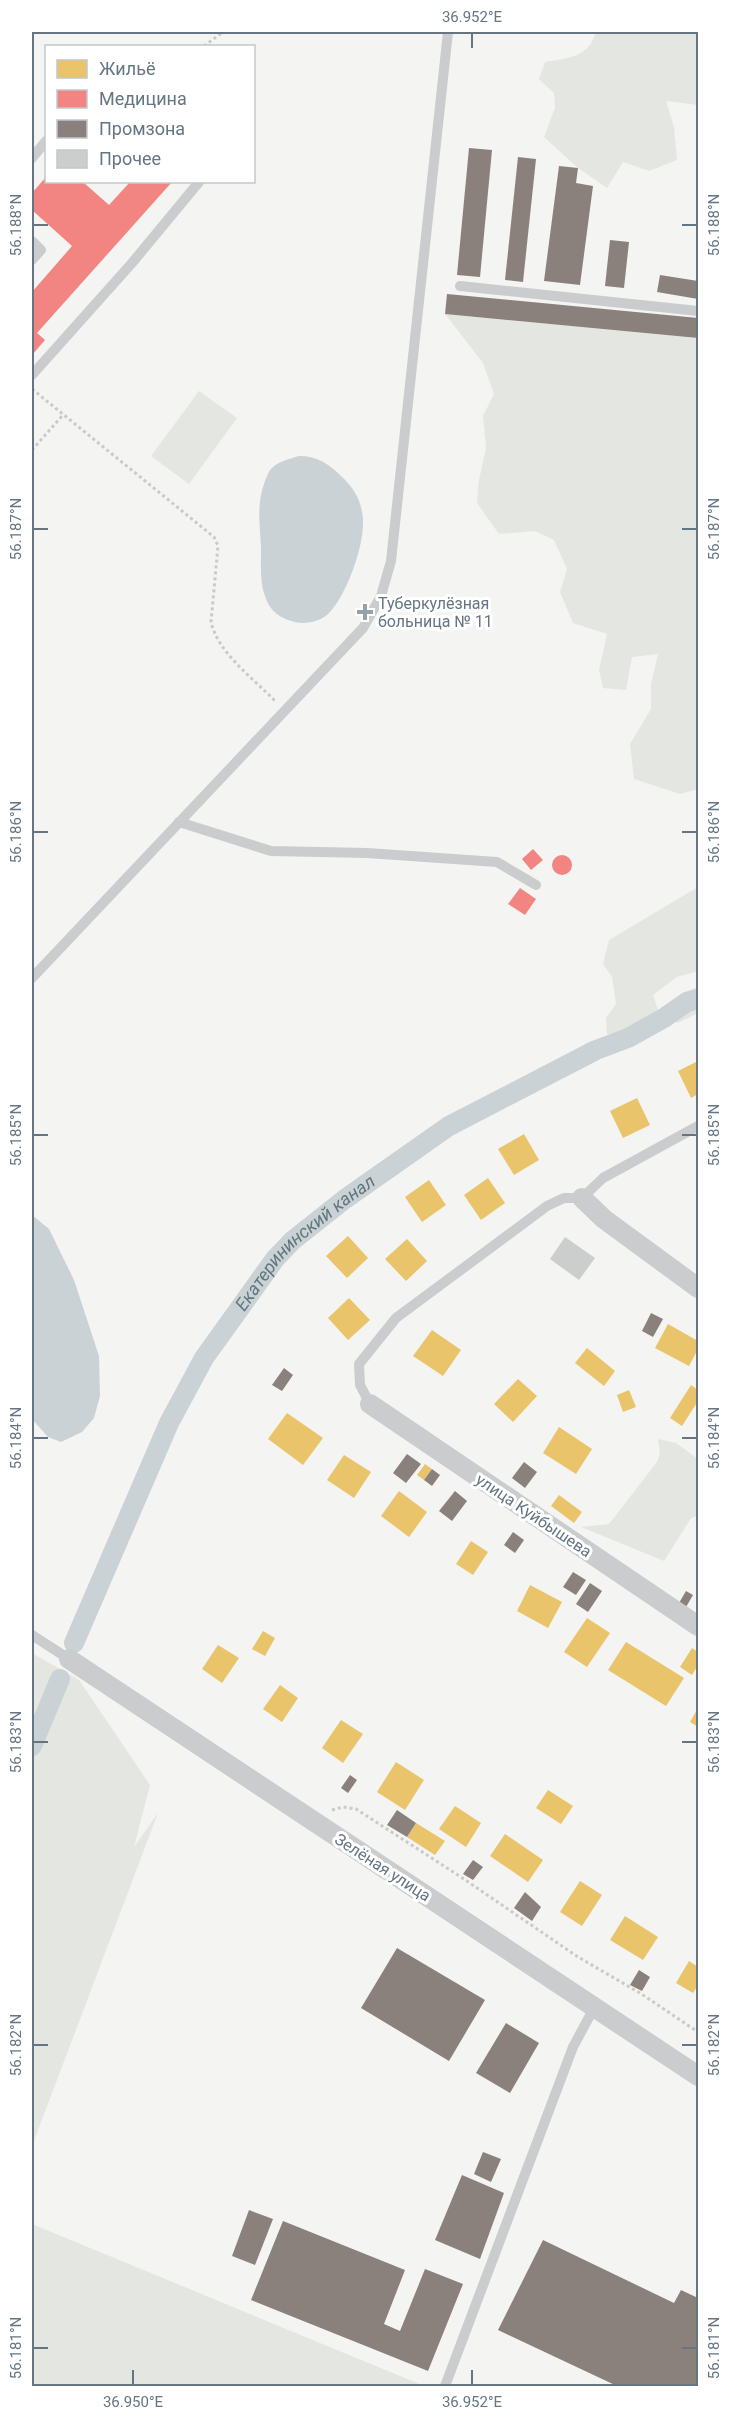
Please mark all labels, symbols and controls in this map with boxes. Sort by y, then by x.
text: 36.952°E [442,8,503,26]
legend [45,45,255,183]
text: Жильё [99,58,155,79]
text: Медицина [99,88,187,109]
text: Промзона [99,118,185,139]
text: Прочее [99,148,161,169]
text: 56.188°N [7,194,25,256]
text: 56.188°N [705,194,723,256]
text: 56.187°N [7,498,25,560]
text: 56.187°N [705,498,723,560]
place label: Туберкулёзная больница № 11 [378,594,493,631]
marker: Туберкулёзная больница № 11 [356,603,374,621]
text: 56.186°N [7,801,25,863]
text: 56.186°N [705,801,723,863]
text: 56.185°N [7,1104,25,1166]
text: 56.185°N [705,1104,723,1166]
water label: Екатерининский канал [230,1170,379,1315]
text: 56.184°N [7,1407,25,1469]
text: 56.184°N [705,1407,723,1469]
street label: улица Куйбышева [472,1470,595,1561]
text: 56.183°N [7,1711,25,1773]
text: 56.183°N [705,1711,723,1773]
street label: Зелёная улица [331,1829,434,1905]
text: 56.182°N [7,2014,25,2076]
text: 56.182°N [705,2014,723,2076]
text: 56.181°N [7,2317,25,2379]
text: 56.181°N [705,2317,723,2379]
text: 36.950°E [103,2393,164,2411]
text: 36.952°E [442,2393,503,2411]

